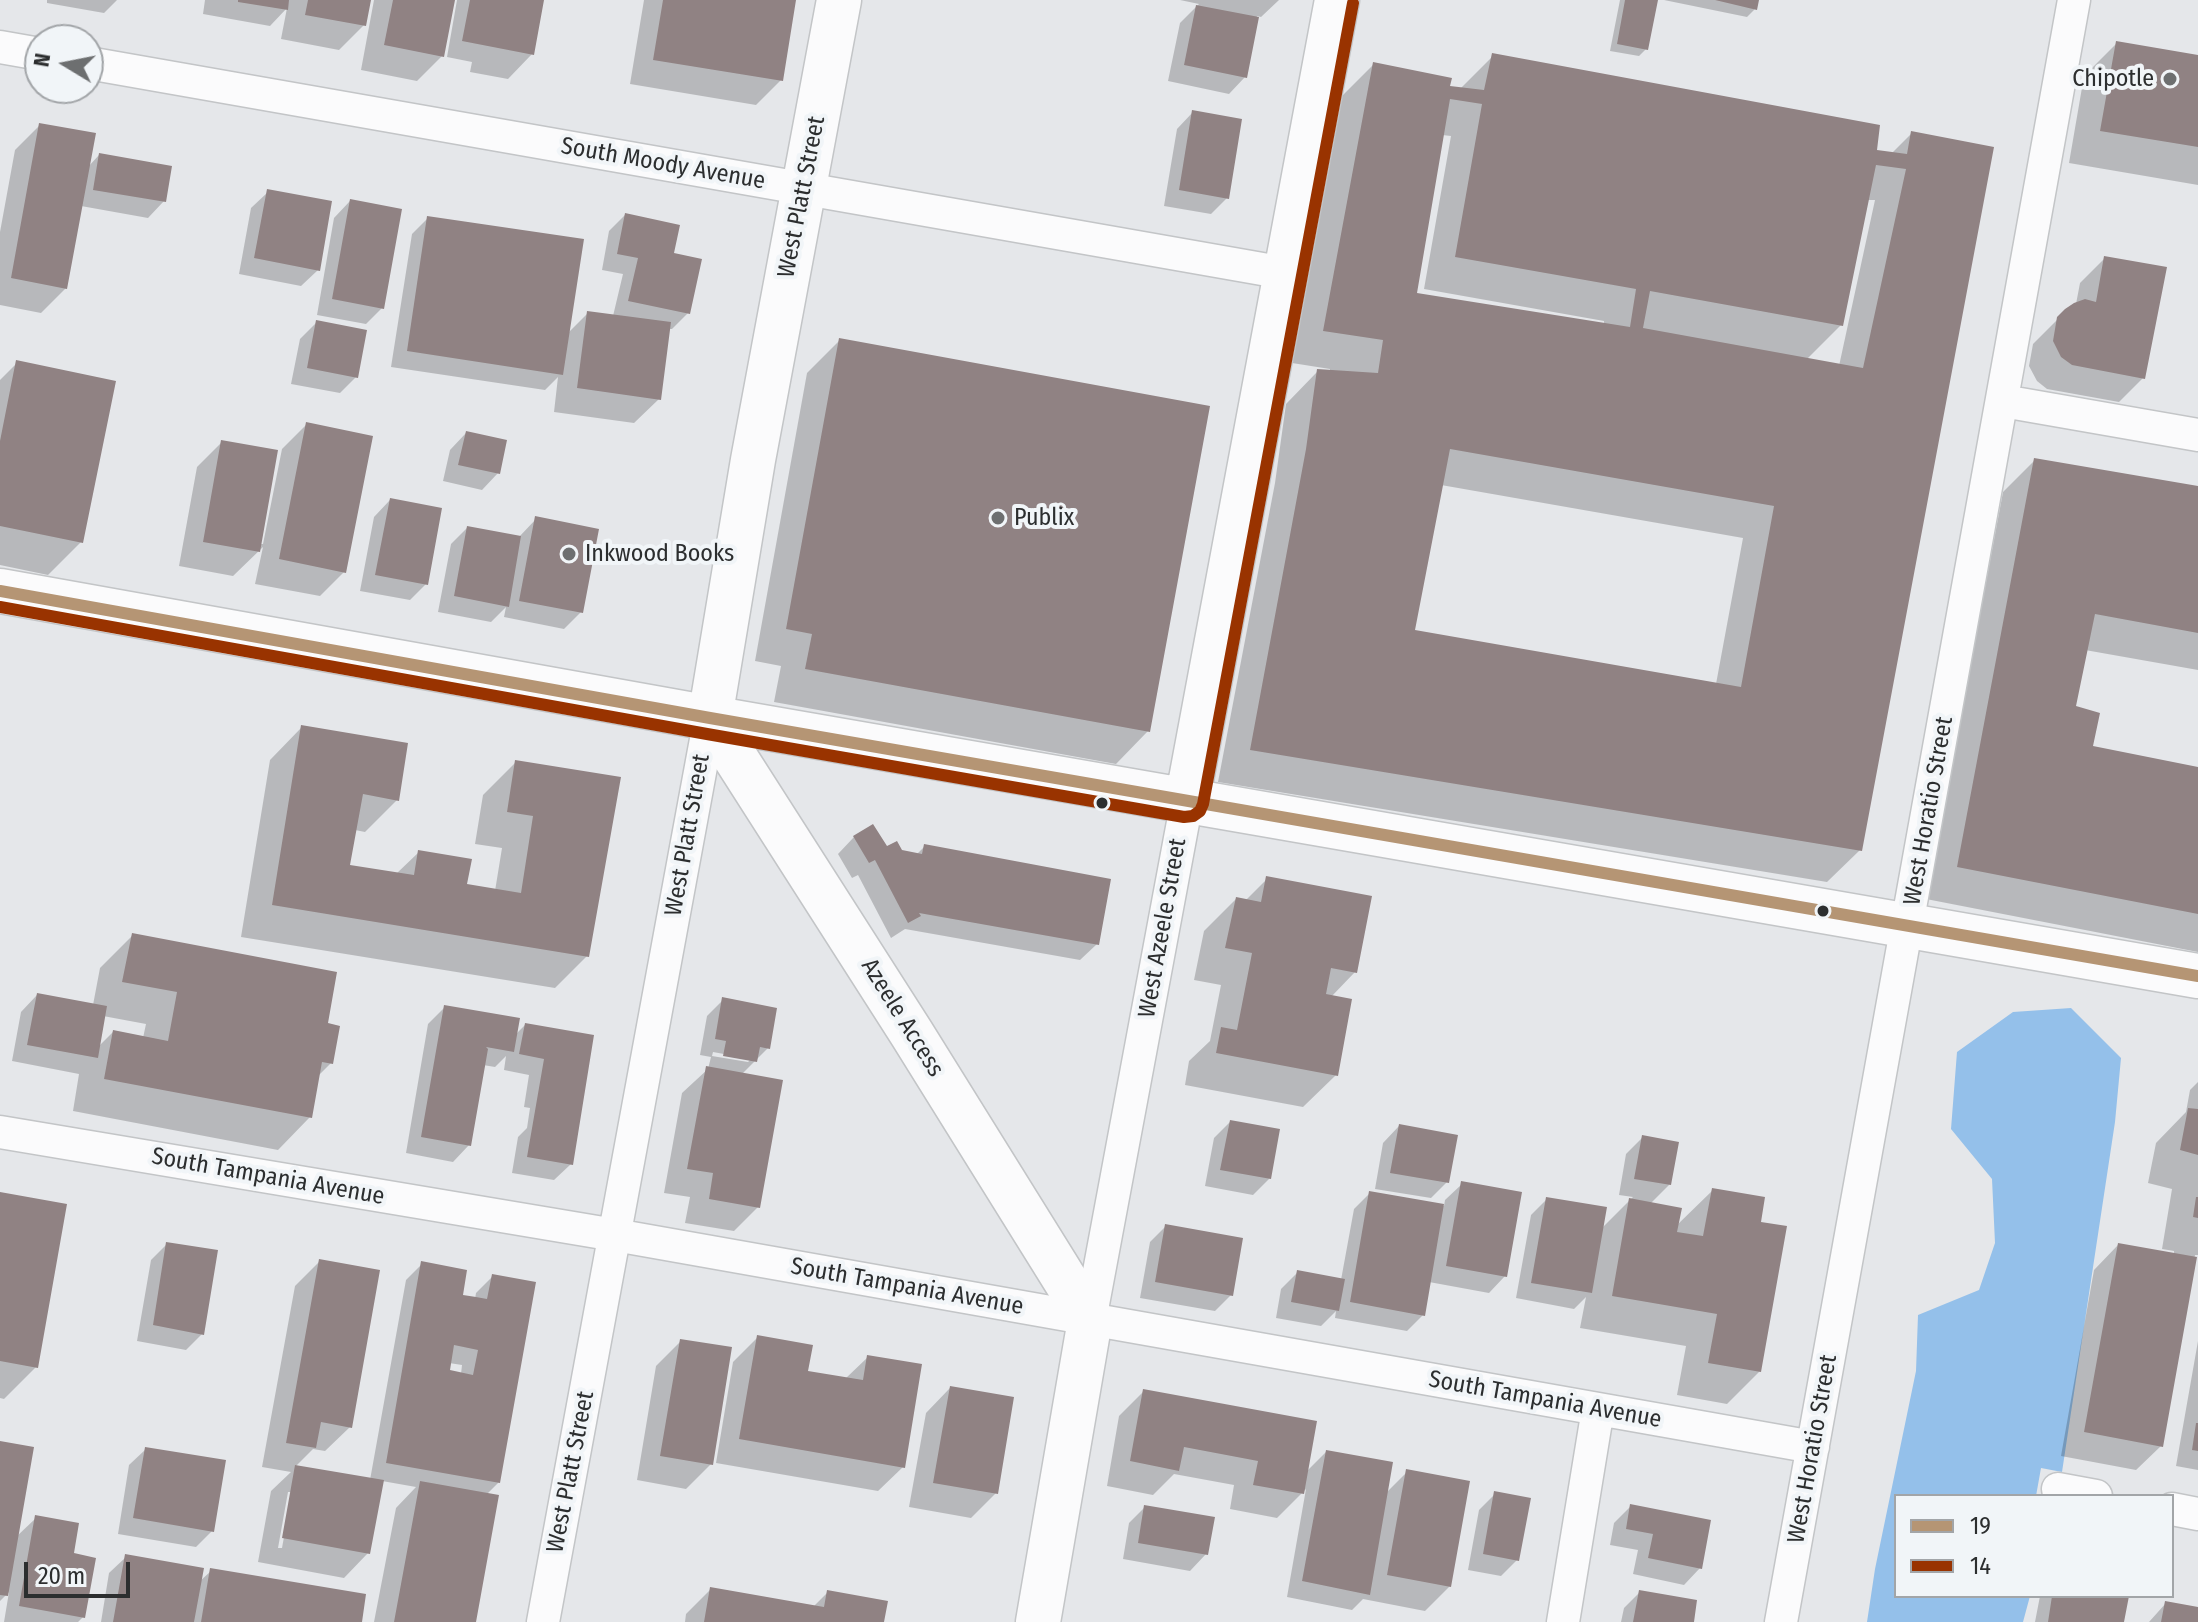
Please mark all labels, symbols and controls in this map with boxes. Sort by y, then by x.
north arrow [24,24,104,104]
text: N [27,51,56,69]
place label: Chipotle [2072,65,2154,93]
marker: Chipotle [2161,70,2179,88]
street label: West Platt Street [772,114,832,280]
street label: South Moody Avenue [559,132,767,196]
place label: Publix [1014,504,1074,532]
marker: Publix [989,509,1007,527]
place label: Inkwood Books [585,540,734,568]
marker: Inkwood Books [560,545,578,563]
street label: West Horatio Street [1898,714,1960,908]
street label: West Platt Street [660,752,716,918]
unlabelled marker [1094,795,1110,811]
street label: West Azeele Street [1133,836,1193,1020]
unlabelled marker [1815,903,1831,919]
street label: Azeele Access [854,954,950,1082]
street label: South Tampania Avenue [149,1142,387,1212]
street label: South Tampania Avenue [788,1252,1026,1322]
street label: West Horatio Street [1782,1352,1844,1546]
street label: South Tampania Avenue [1426,1365,1664,1435]
street label: West Platt Street [541,1389,601,1555]
legend [1894,1494,2174,1598]
text: 19 [1970,1512,1991,1540]
scale bar [28,1546,134,1596]
text: 14 [1970,1552,1991,1580]
text: 20 m [38,1562,85,1590]

